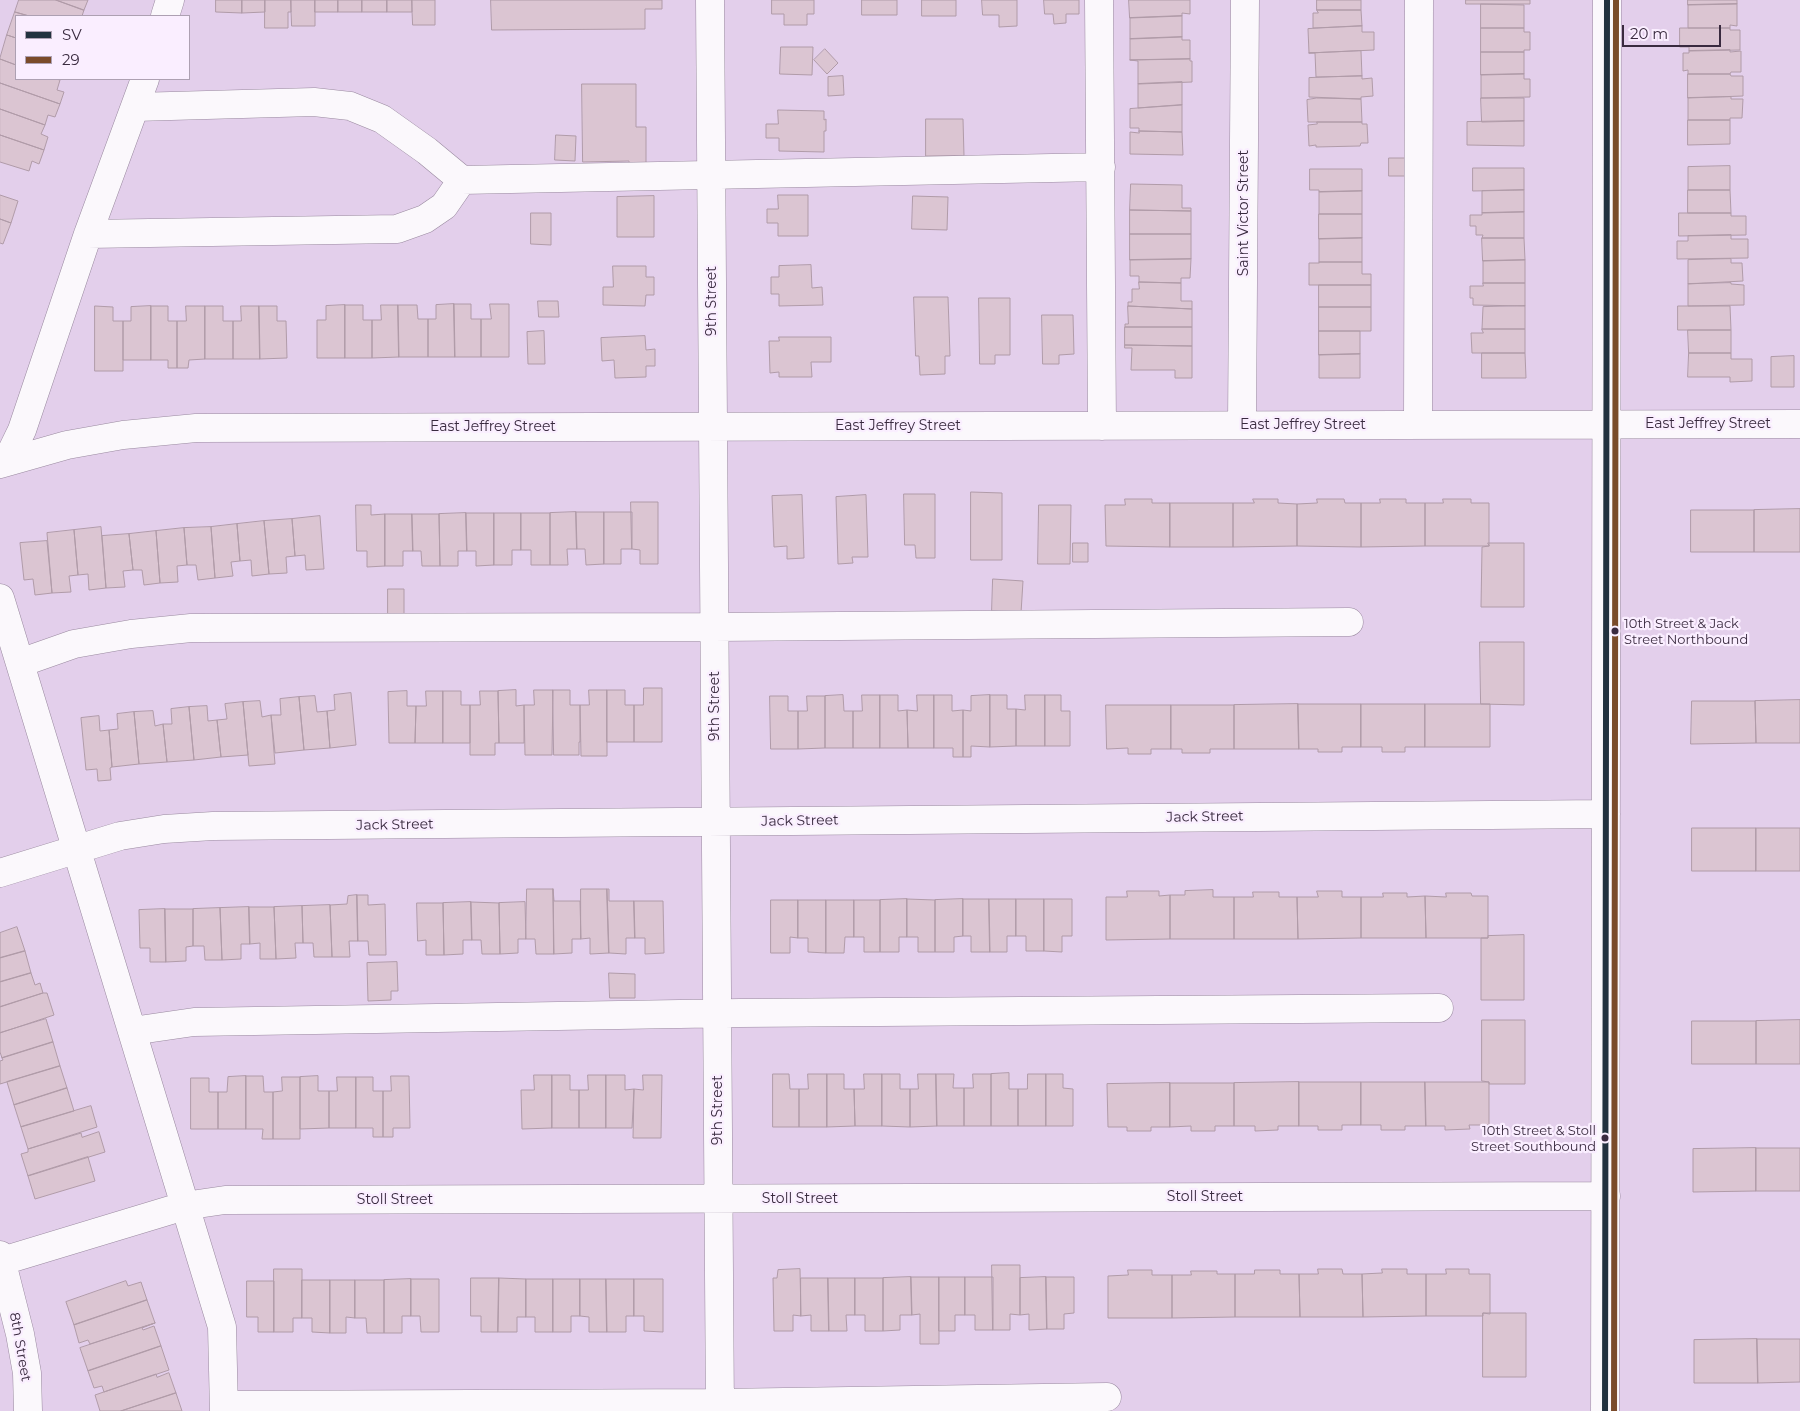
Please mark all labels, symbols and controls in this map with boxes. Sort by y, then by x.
legend [15,15,190,80]
scale bar [1625,15,1724,47]
text: 20 m [1630,24,1668,43]
text: SV [62,25,82,44]
text: 29 [62,50,80,69]
street label: Saint Victor Street [1236,150,1252,276]
street label: 9th Street [704,266,720,336]
street label: East Jeffrey Street [1645,416,1771,432]
street label: East Jeffrey Street [1240,417,1366,433]
street label: East Jeffrey Street [835,418,961,434]
street label: East Jeffrey Street [430,419,556,435]
place label: 10th Street & Jack Street Northbound [1624,616,1748,647]
marker: 10th Street & Jack Street Northbound [1610,626,1620,636]
street label: 9th Street [707,671,723,741]
street label: Jack Street [1166,808,1244,826]
street label: Jack Street [761,812,839,830]
street label: Jack Street [356,816,434,834]
street label: 9th Street [710,1075,726,1145]
place label: 10th Street & Stoll Street Southbound [1471,1123,1596,1154]
marker: 10th Street & Stoll Street Southbound [1600,1133,1610,1143]
street label: Stoll Street [1167,1189,1243,1205]
street label: Stoll Street [762,1191,838,1207]
street label: Stoll Street [357,1192,433,1208]
street label: 8th Street [6,1311,34,1383]

